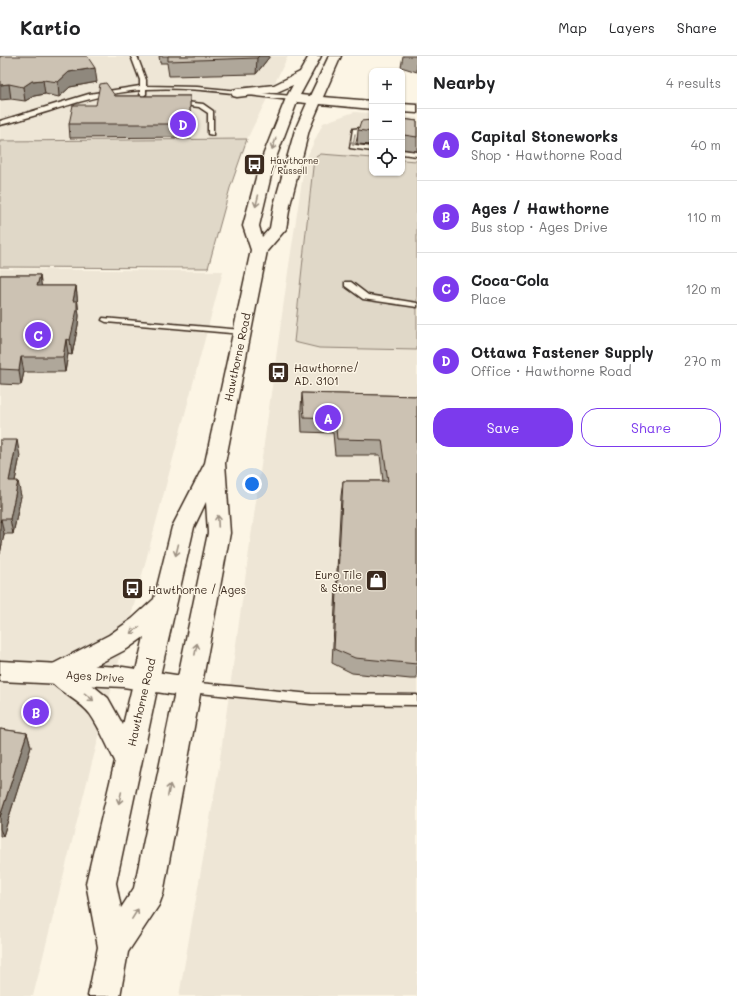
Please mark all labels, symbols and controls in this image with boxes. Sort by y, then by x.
text: Kartio [20,15,80,40]
text: Map [558,18,587,37]
text: Layers [609,18,655,37]
text: Share [677,18,717,37]
map controls [369,68,405,176]
button: + [369,68,405,104]
text: Nearby [433,71,495,93]
text: 4 results [666,74,721,91]
button: − [369,104,405,140]
pin: D [170,109,196,139]
text: Capital Stoneworks [471,126,618,146]
one-way arrow [349,133,357,146]
text: A [441,136,451,153]
text: 40 m [691,136,721,153]
one-way arrow [270,137,278,149]
button: locate [369,140,405,176]
text: Shop · Hawthorne Road [471,146,622,163]
bus stop icon: Hawthorne / Russell [241,152,267,178]
place label: Hawthorne / Russell [270,155,318,176]
one-way arrow [253,194,261,207]
text: Ages / Hawthorne [471,198,609,218]
text: B [442,208,450,225]
text: 110 m [687,208,721,225]
text: Bus stop · Ages Drive [471,218,608,235]
text: Coca-Cola [471,270,549,290]
text: C [441,280,451,297]
text: 120 m [685,280,721,297]
text: Place [471,290,506,307]
street label: Hawthorne Road [220,311,254,403]
pin: C [25,320,51,350]
text: Ottawa Fastener Supply [471,342,654,362]
text: D [441,352,451,369]
text: 270 m [684,352,721,369]
bus stop icon: Hawthorne/ AD. 3101 [265,360,291,386]
place label: Hawthorne/ AD. 3101 [294,360,359,388]
text: Office · Hawthorne Road [471,362,632,379]
pin: A [315,403,341,433]
button: Save [433,408,573,447]
button: Share [581,408,721,447]
your location [242,474,262,494]
one-way arrow [214,515,222,528]
one-way arrow [173,543,181,556]
place label: Euro Tile & Stone [315,567,362,595]
shop icon: Euro Tile & Stone [364,567,390,593]
bus stop icon: Hawthorne / Ages [120,576,146,602]
place label: Hawthorne / Ages [148,582,246,597]
one-way arrow [130,626,141,634]
one-way arrow [193,643,201,656]
street label: Hawthorne Road [124,656,158,748]
street label: Ages Drive [65,666,125,686]
one-way arrow [84,692,95,701]
pin: B [23,697,49,727]
one-way arrow [165,784,173,797]
one-way arrow [115,791,123,804]
one-way arrow [131,909,139,920]

